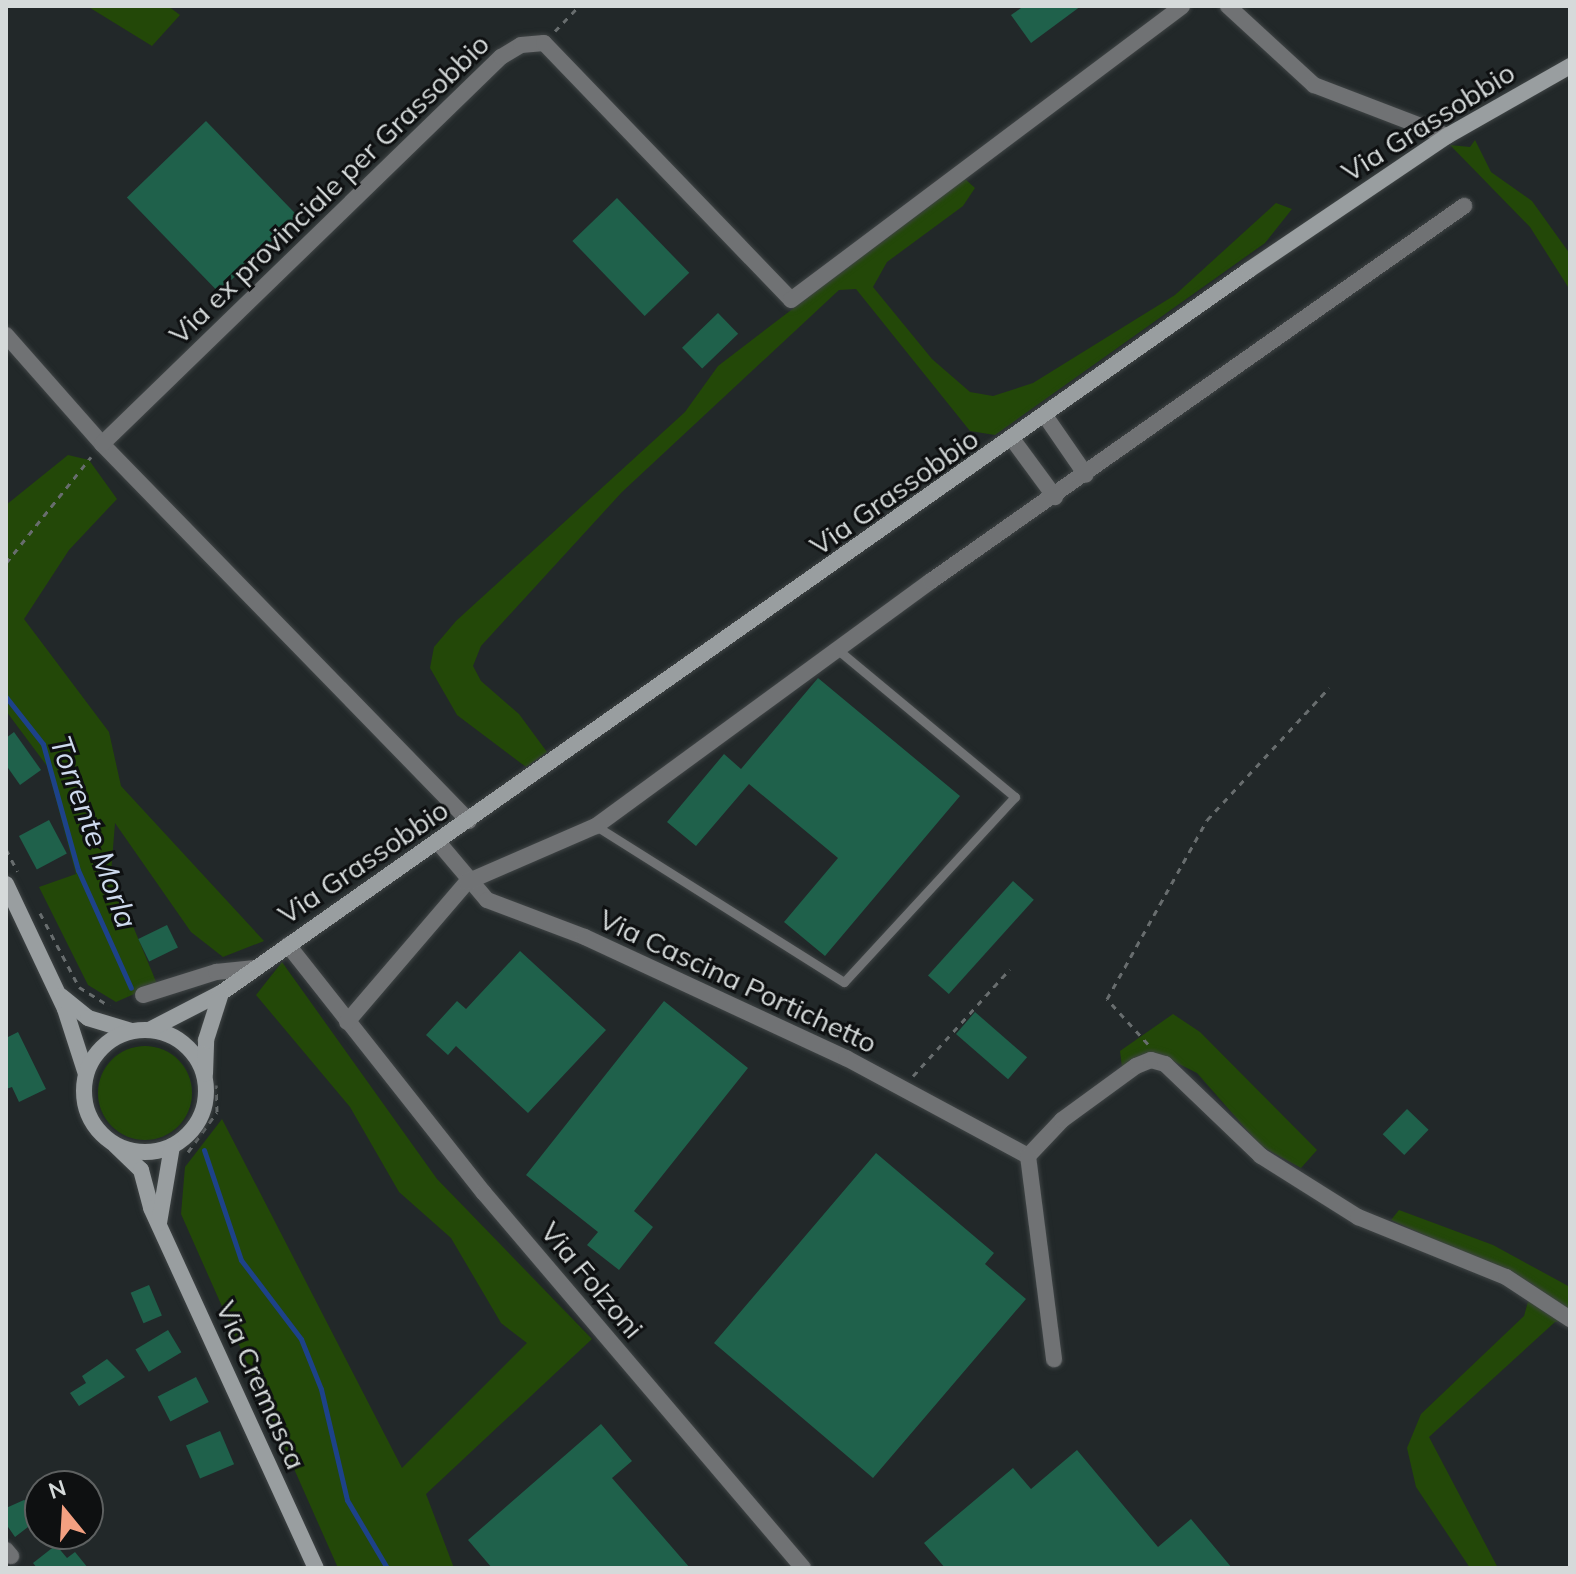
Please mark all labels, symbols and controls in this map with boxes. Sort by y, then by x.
street label: Via ex provinciale per Grassobbio [162,27,496,351]
street label: Via Grassobbio [1335,55,1521,189]
street label: Via Grassobbio [803,422,985,562]
water label: Torrente Morla [43,731,145,933]
street label: Via Grassobbio [272,793,454,931]
street label: Via Cascina Portichetto [594,902,882,1060]
street label: Via Folzoni [534,1215,650,1345]
street label: Via Cremasca [209,1296,313,1474]
north arrow [24,1470,104,1550]
text: N [45,1473,69,1505]

